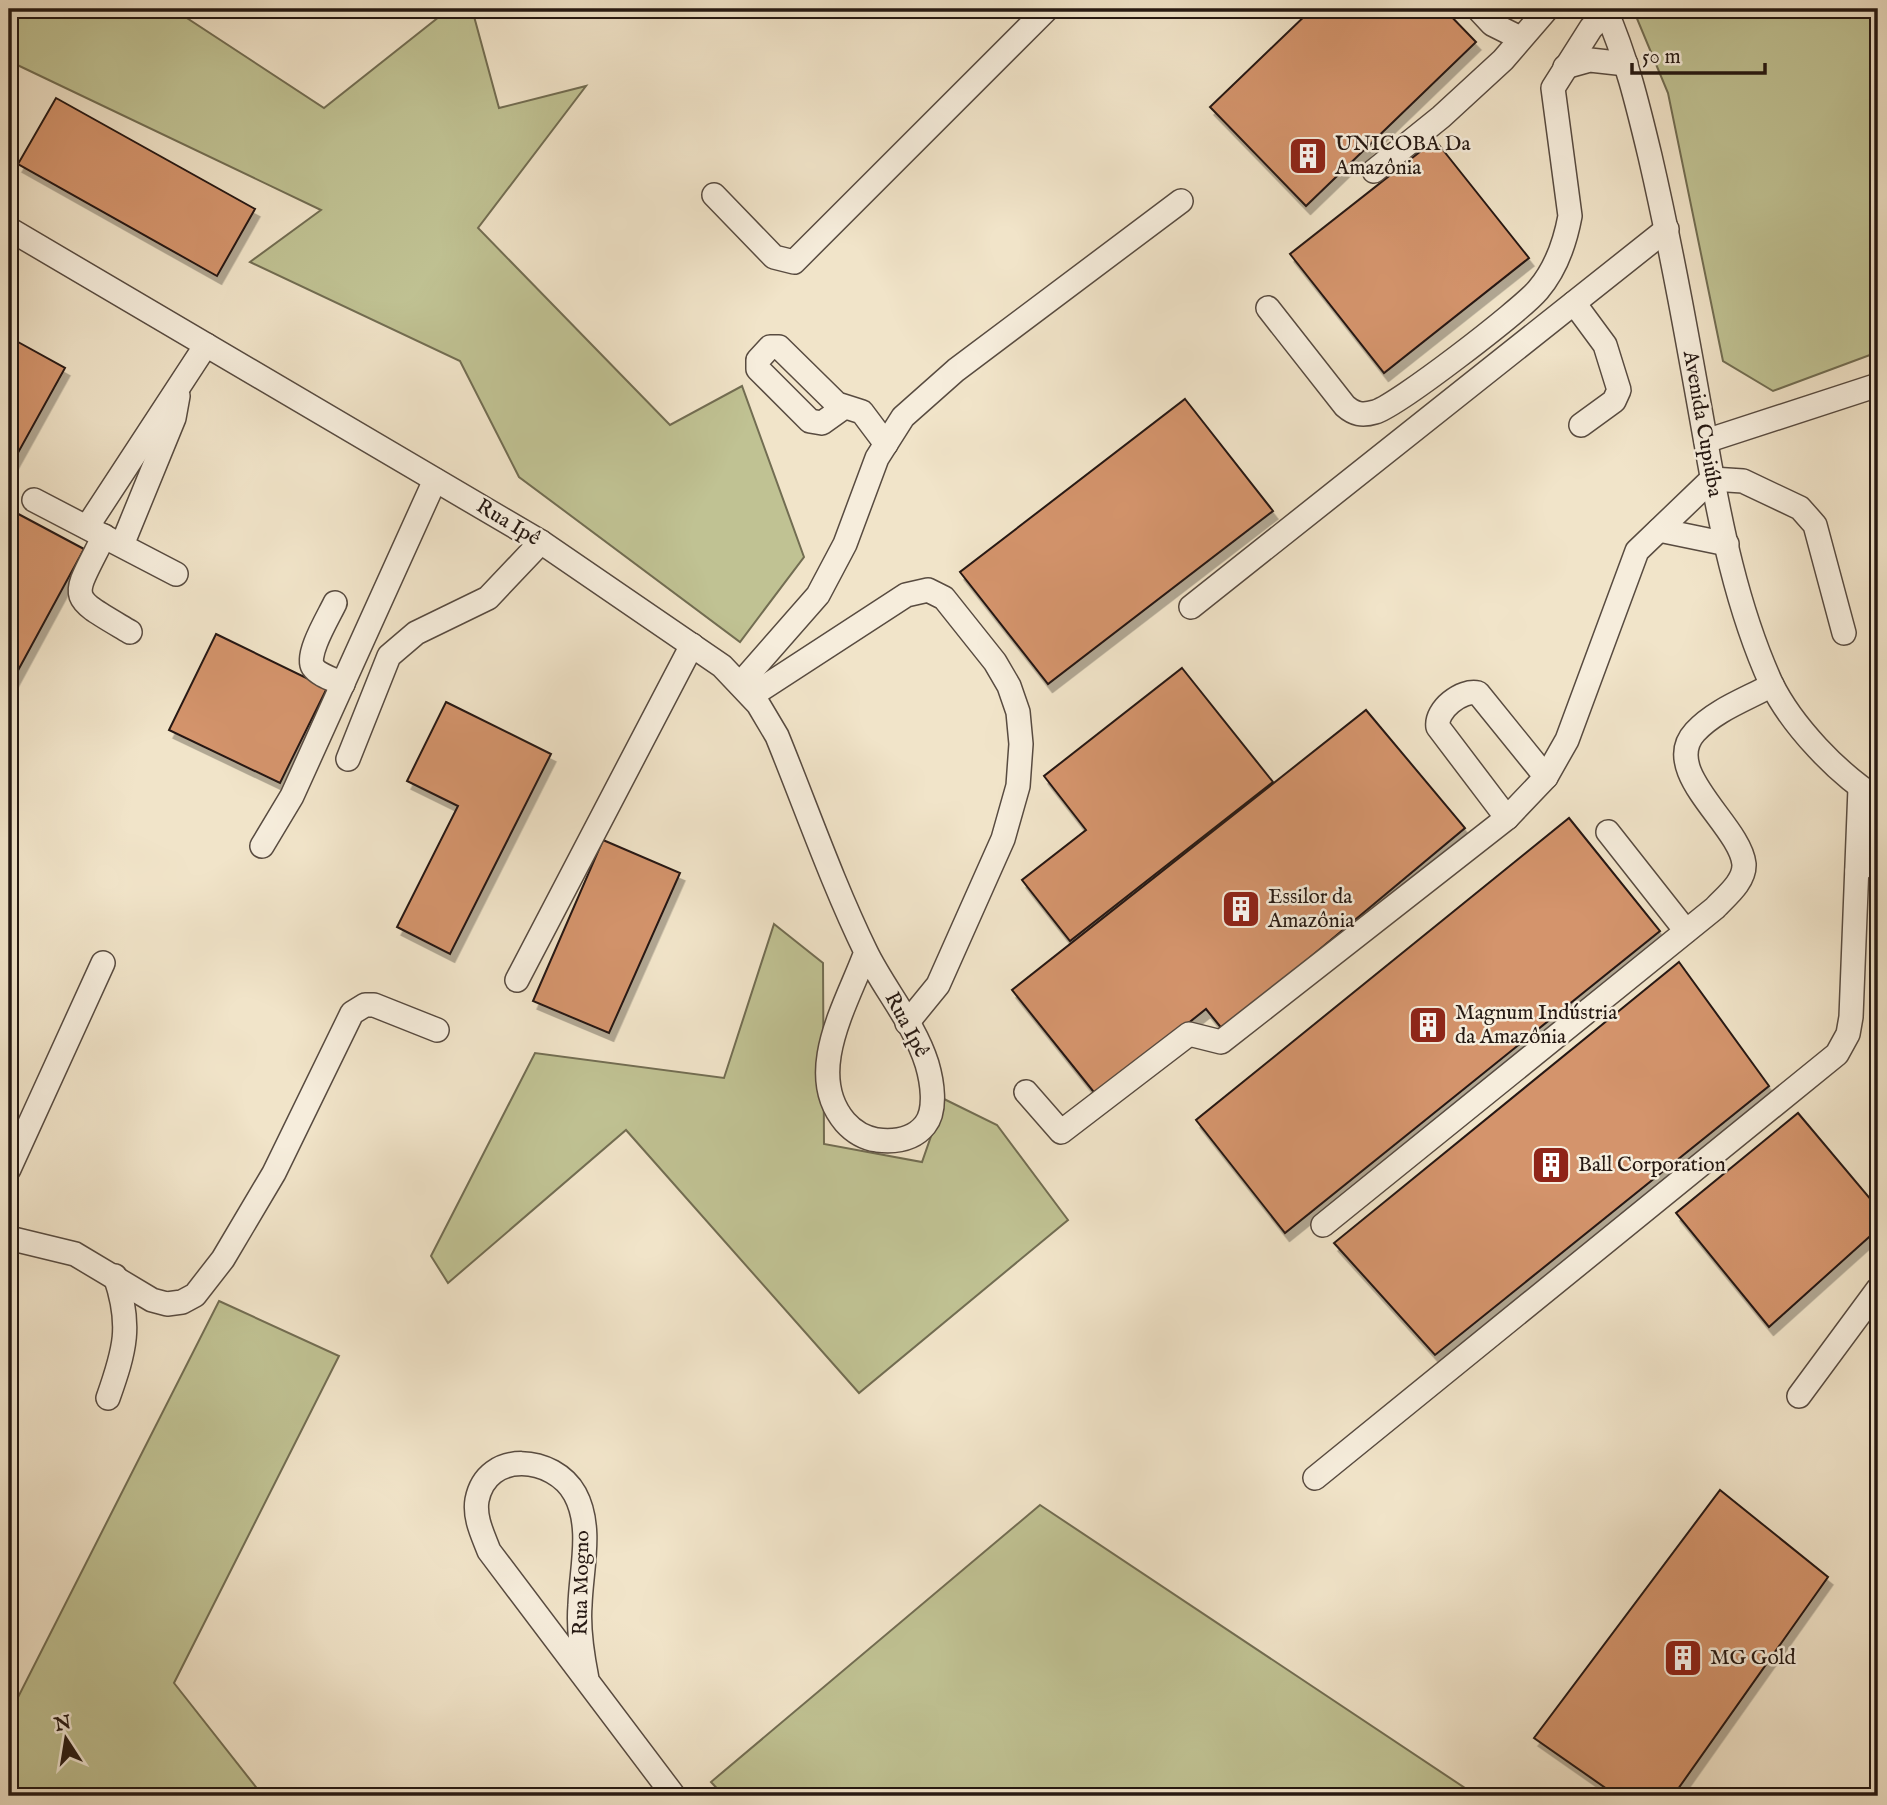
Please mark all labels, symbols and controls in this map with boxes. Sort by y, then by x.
scale bar [1632,32,1764,76]
text: 50 m [1642,44,1681,71]
place label: UNICOBA Da Amazônia [1334,131,1471,182]
building icon: UNICOBA Da Amazônia [1287,135,1329,177]
street label: Avenida Cupiúba [1676,348,1728,500]
street label: Rua Ipê [471,493,545,553]
place label: Essilor da Amazônia [1267,884,1355,935]
building icon: Essilor da Amazônia [1220,888,1262,930]
street label: Rua Ipê [878,988,935,1063]
place label: Magnum Indústria da Amazônia [1455,1000,1618,1051]
building icon: Magnum Indústria da Amazônia [1407,1004,1449,1046]
building icon: Ball Corporation [1530,1144,1572,1186]
place label: Ball Corporation [1578,1152,1726,1179]
street label: Rua Mogno [568,1530,596,1636]
building icon: MG Gold [1662,1637,1704,1679]
place label: MG Gold [1710,1645,1796,1672]
north arrow [32,1703,102,1773]
text: N [51,1711,74,1738]

